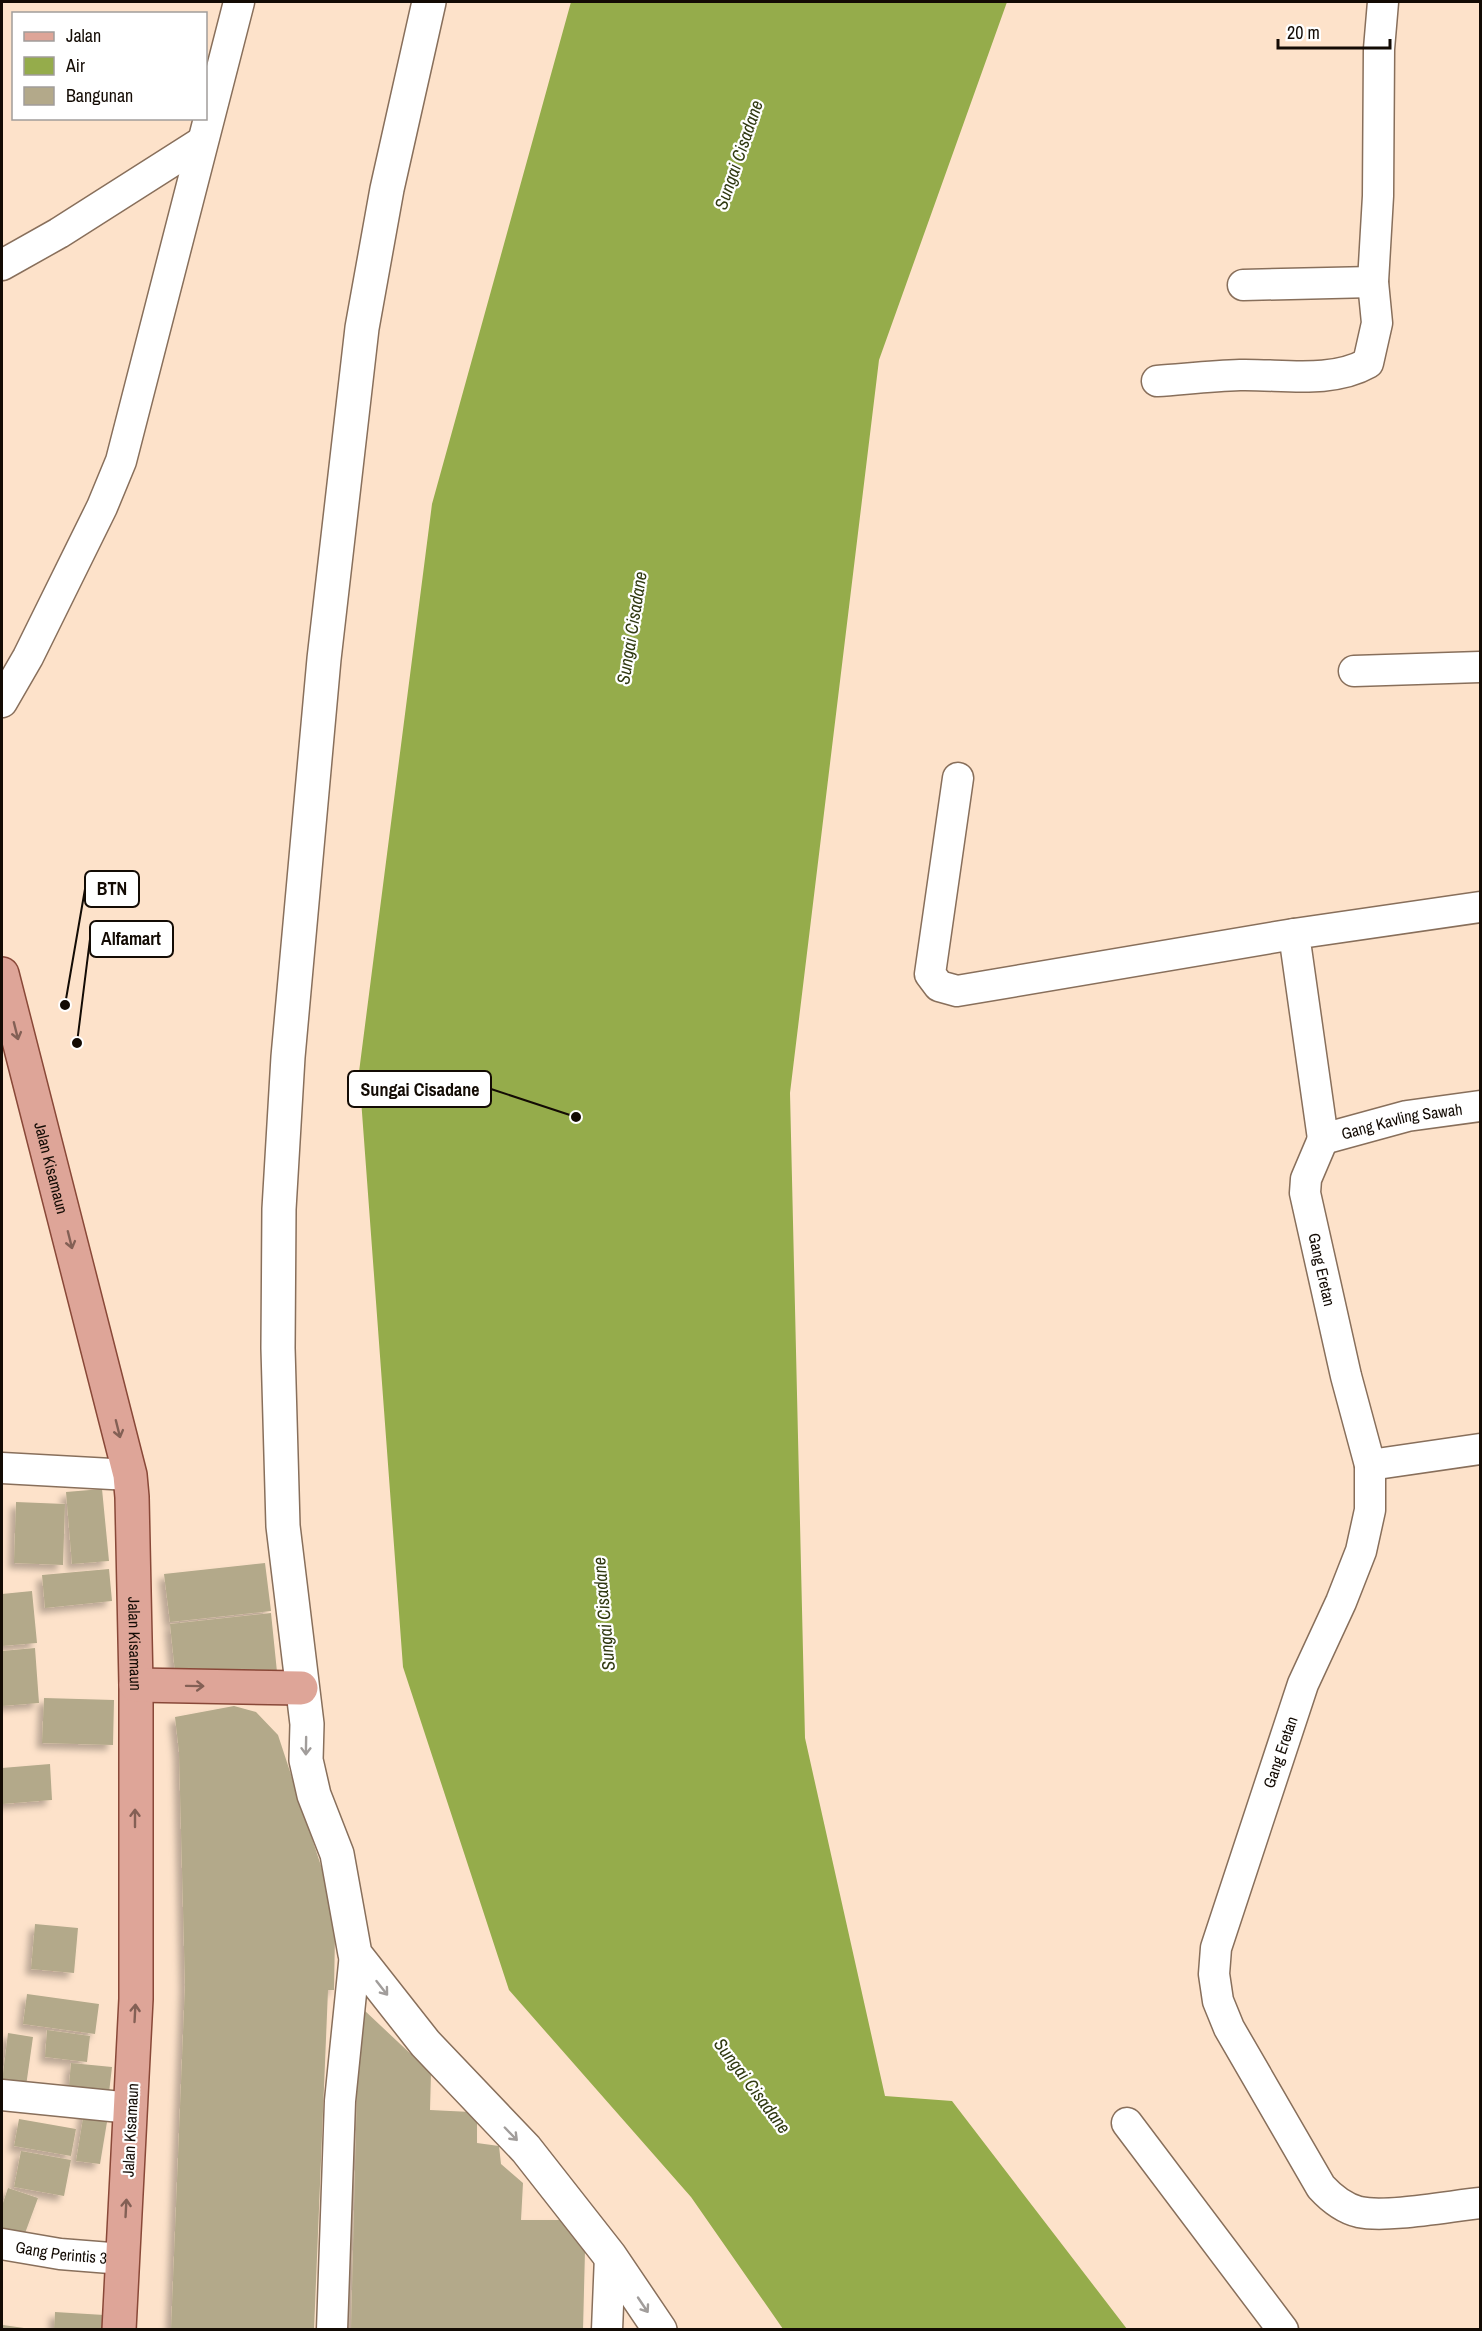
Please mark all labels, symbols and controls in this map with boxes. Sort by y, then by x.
legend [12,12,207,120]
scale bar [1278,12,1390,50]
text: 20 m [1287,20,1320,45]
text: Jalan [66,23,101,48]
text: Air [65,53,85,78]
text: Bangunan [66,83,133,108]
water label: Sungai Cisadane [708,97,769,213]
water label: Sungai Cisadane [610,570,653,686]
callout: BTN [85,871,139,907]
text: BTN [97,876,127,901]
callout: Alfamart [90,921,173,957]
text: Alfamart [101,926,161,951]
one-way arrow [11,1021,22,1040]
callout: Sungai Cisadane [348,1071,491,1107]
text: Sungai Cisadane [361,1077,479,1102]
street label: Gang Kavling Sawah [1339,1098,1464,1145]
street label: Jalan Kisamaun [29,1119,74,1216]
one-way arrow [64,1230,76,1249]
street label: Gang Eretan [1303,1231,1341,1308]
one-way arrow [113,1419,125,1438]
water label: Sungai Cisadane [586,1556,621,1672]
street label: Jalan Kisamaun [123,1596,147,1691]
one-way arrow [184,1681,204,1692]
street label: Gang Eretan [1257,1713,1303,1791]
one-way arrow [300,1736,312,1756]
one-way arrow [129,1809,141,1829]
one-way arrow [375,1980,388,1996]
one-way arrow [130,2004,141,2024]
water label: Sungai Cisadane [708,2033,797,2139]
street label: Jalan Kisamaun [117,2082,143,2178]
one-way arrow [504,2126,519,2141]
one-way arrow [120,2199,131,2219]
street label: Gang Perintis 3 [14,2236,108,2269]
one-way arrow [637,2296,649,2312]

